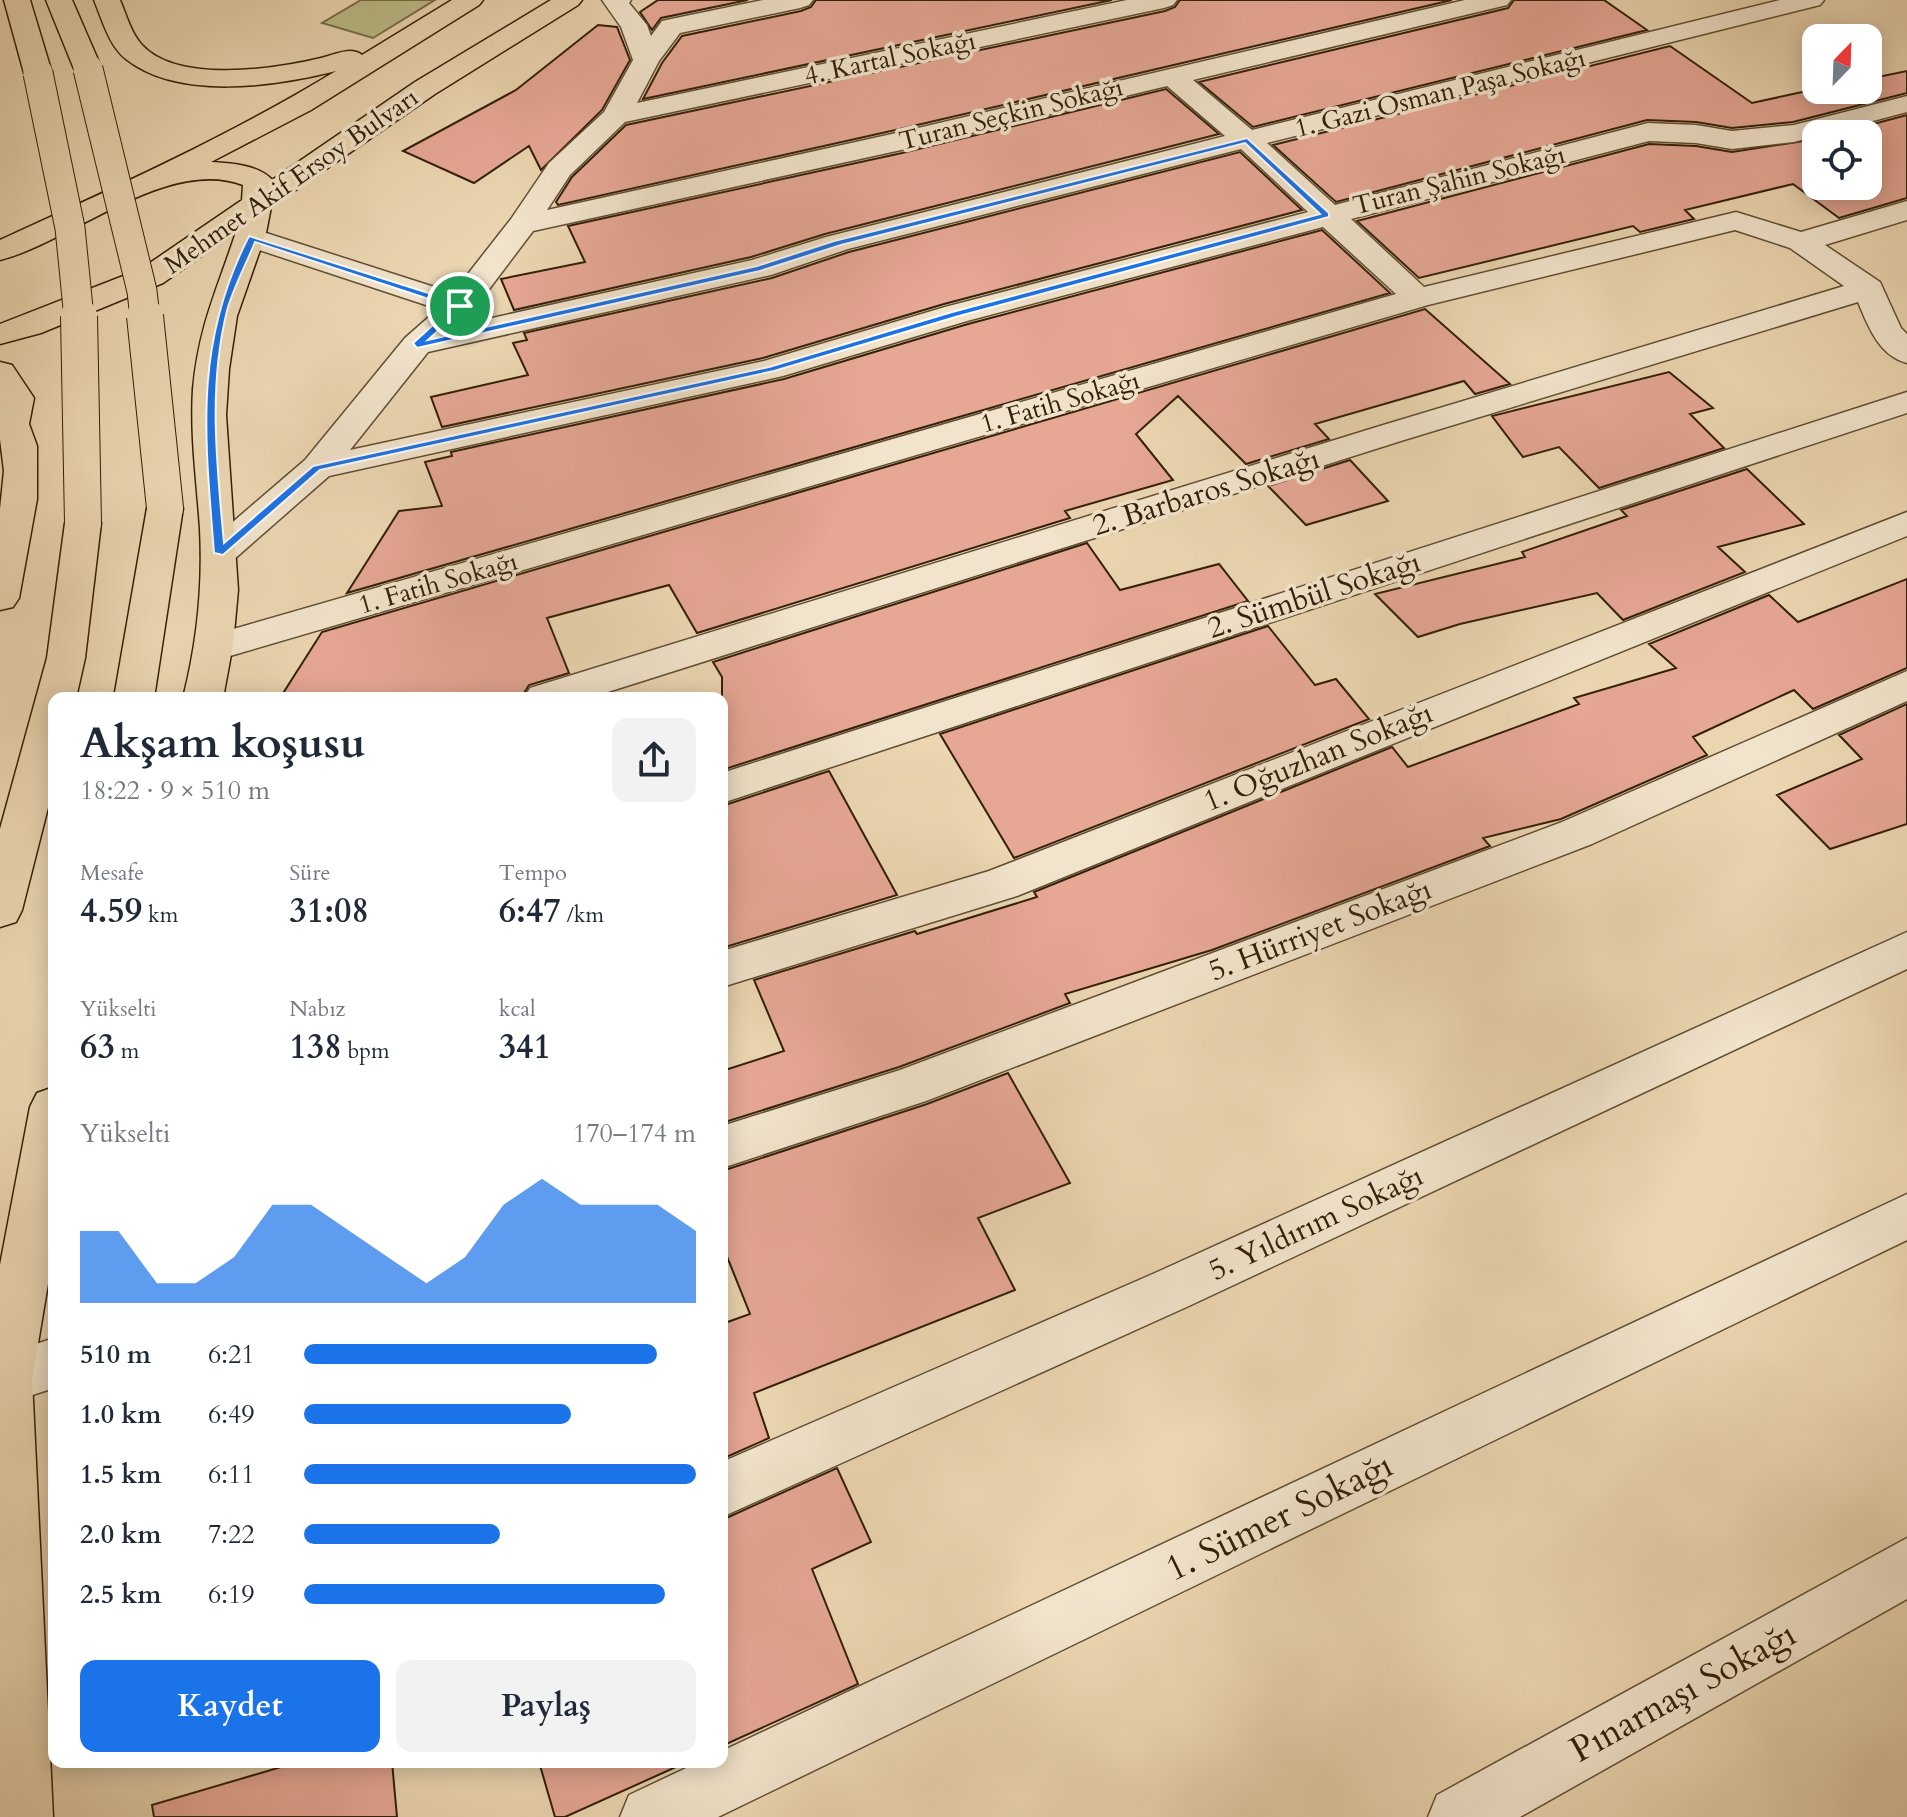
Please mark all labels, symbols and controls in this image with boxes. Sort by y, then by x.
street label: 4. Kartal Sokağı [801,23,979,93]
north arrow [1802,24,1882,104]
map controls [1802,24,1882,200]
street label: 1. Gazi Osman Paşa Sokağı [1291,40,1589,146]
street label: Turan Seçkin Sokağı [895,69,1127,159]
street label: Mehmet Akif Ersoy Bulvarı [157,80,425,282]
button: locate [1802,120,1882,200]
street label: Turan Şahin Sokağı [1349,137,1569,223]
pin [426,272,494,340]
icon: arrive [438,284,482,328]
street label: 1. Fatih Sokağı [976,363,1144,441]
street label: 2. Barbaros Sokağı [1088,438,1324,546]
street label: 2. Sümbül Sokağı [1202,541,1426,649]
street label: 1. Fatih Sokağı [354,544,522,622]
street label: 1. Oğuzhan Sokağı [1197,692,1439,822]
text: Akşam koşusu [80,713,366,773]
button: share [612,718,696,802]
text: 18:22 · 9 × 510 m [80,773,270,808]
text: Mesafe [80,858,144,888]
text: Süre [289,858,330,888]
text: Tempo [499,858,567,888]
street label: 5. Hürriyet Sokağı [1203,869,1437,991]
text: 4.59 [80,888,142,934]
text: 31:08 [289,888,369,934]
text: 6:47 [499,888,561,934]
text: km [142,900,178,930]
text: /km [561,900,604,930]
text: Yükselti [80,994,156,1024]
text: Nabız [289,994,345,1024]
text: kcal [499,994,536,1024]
text: 63 [80,1024,115,1070]
text: 138 [289,1024,342,1070]
text: 341 [499,1024,551,1070]
text: m [115,1036,139,1066]
text: bpm [342,1036,390,1066]
text: Yükselti [80,1116,170,1151]
text: 170–174 m [573,1116,696,1151]
street label: 5. Yıldırım Sokağı [1202,1155,1430,1291]
text: 510 m [80,1337,151,1372]
text: 6:21 [208,1337,255,1372]
text: 1.0 km [80,1397,161,1432]
text: 6:49 [208,1397,255,1432]
street label: 1. Sümer Sokağı [1157,1441,1401,1593]
text: 1.5 km [80,1457,161,1492]
text: 6:11 [208,1457,255,1492]
text: 2.0 km [80,1517,161,1552]
text: 7:22 [208,1517,255,1552]
text: 2.5 km [80,1577,161,1612]
text: 6:19 [208,1577,255,1612]
street label: Pınarnaşı Sokağı [1561,1610,1805,1774]
button: Kaydet [80,1660,380,1752]
button: Paylaş [396,1660,696,1752]

